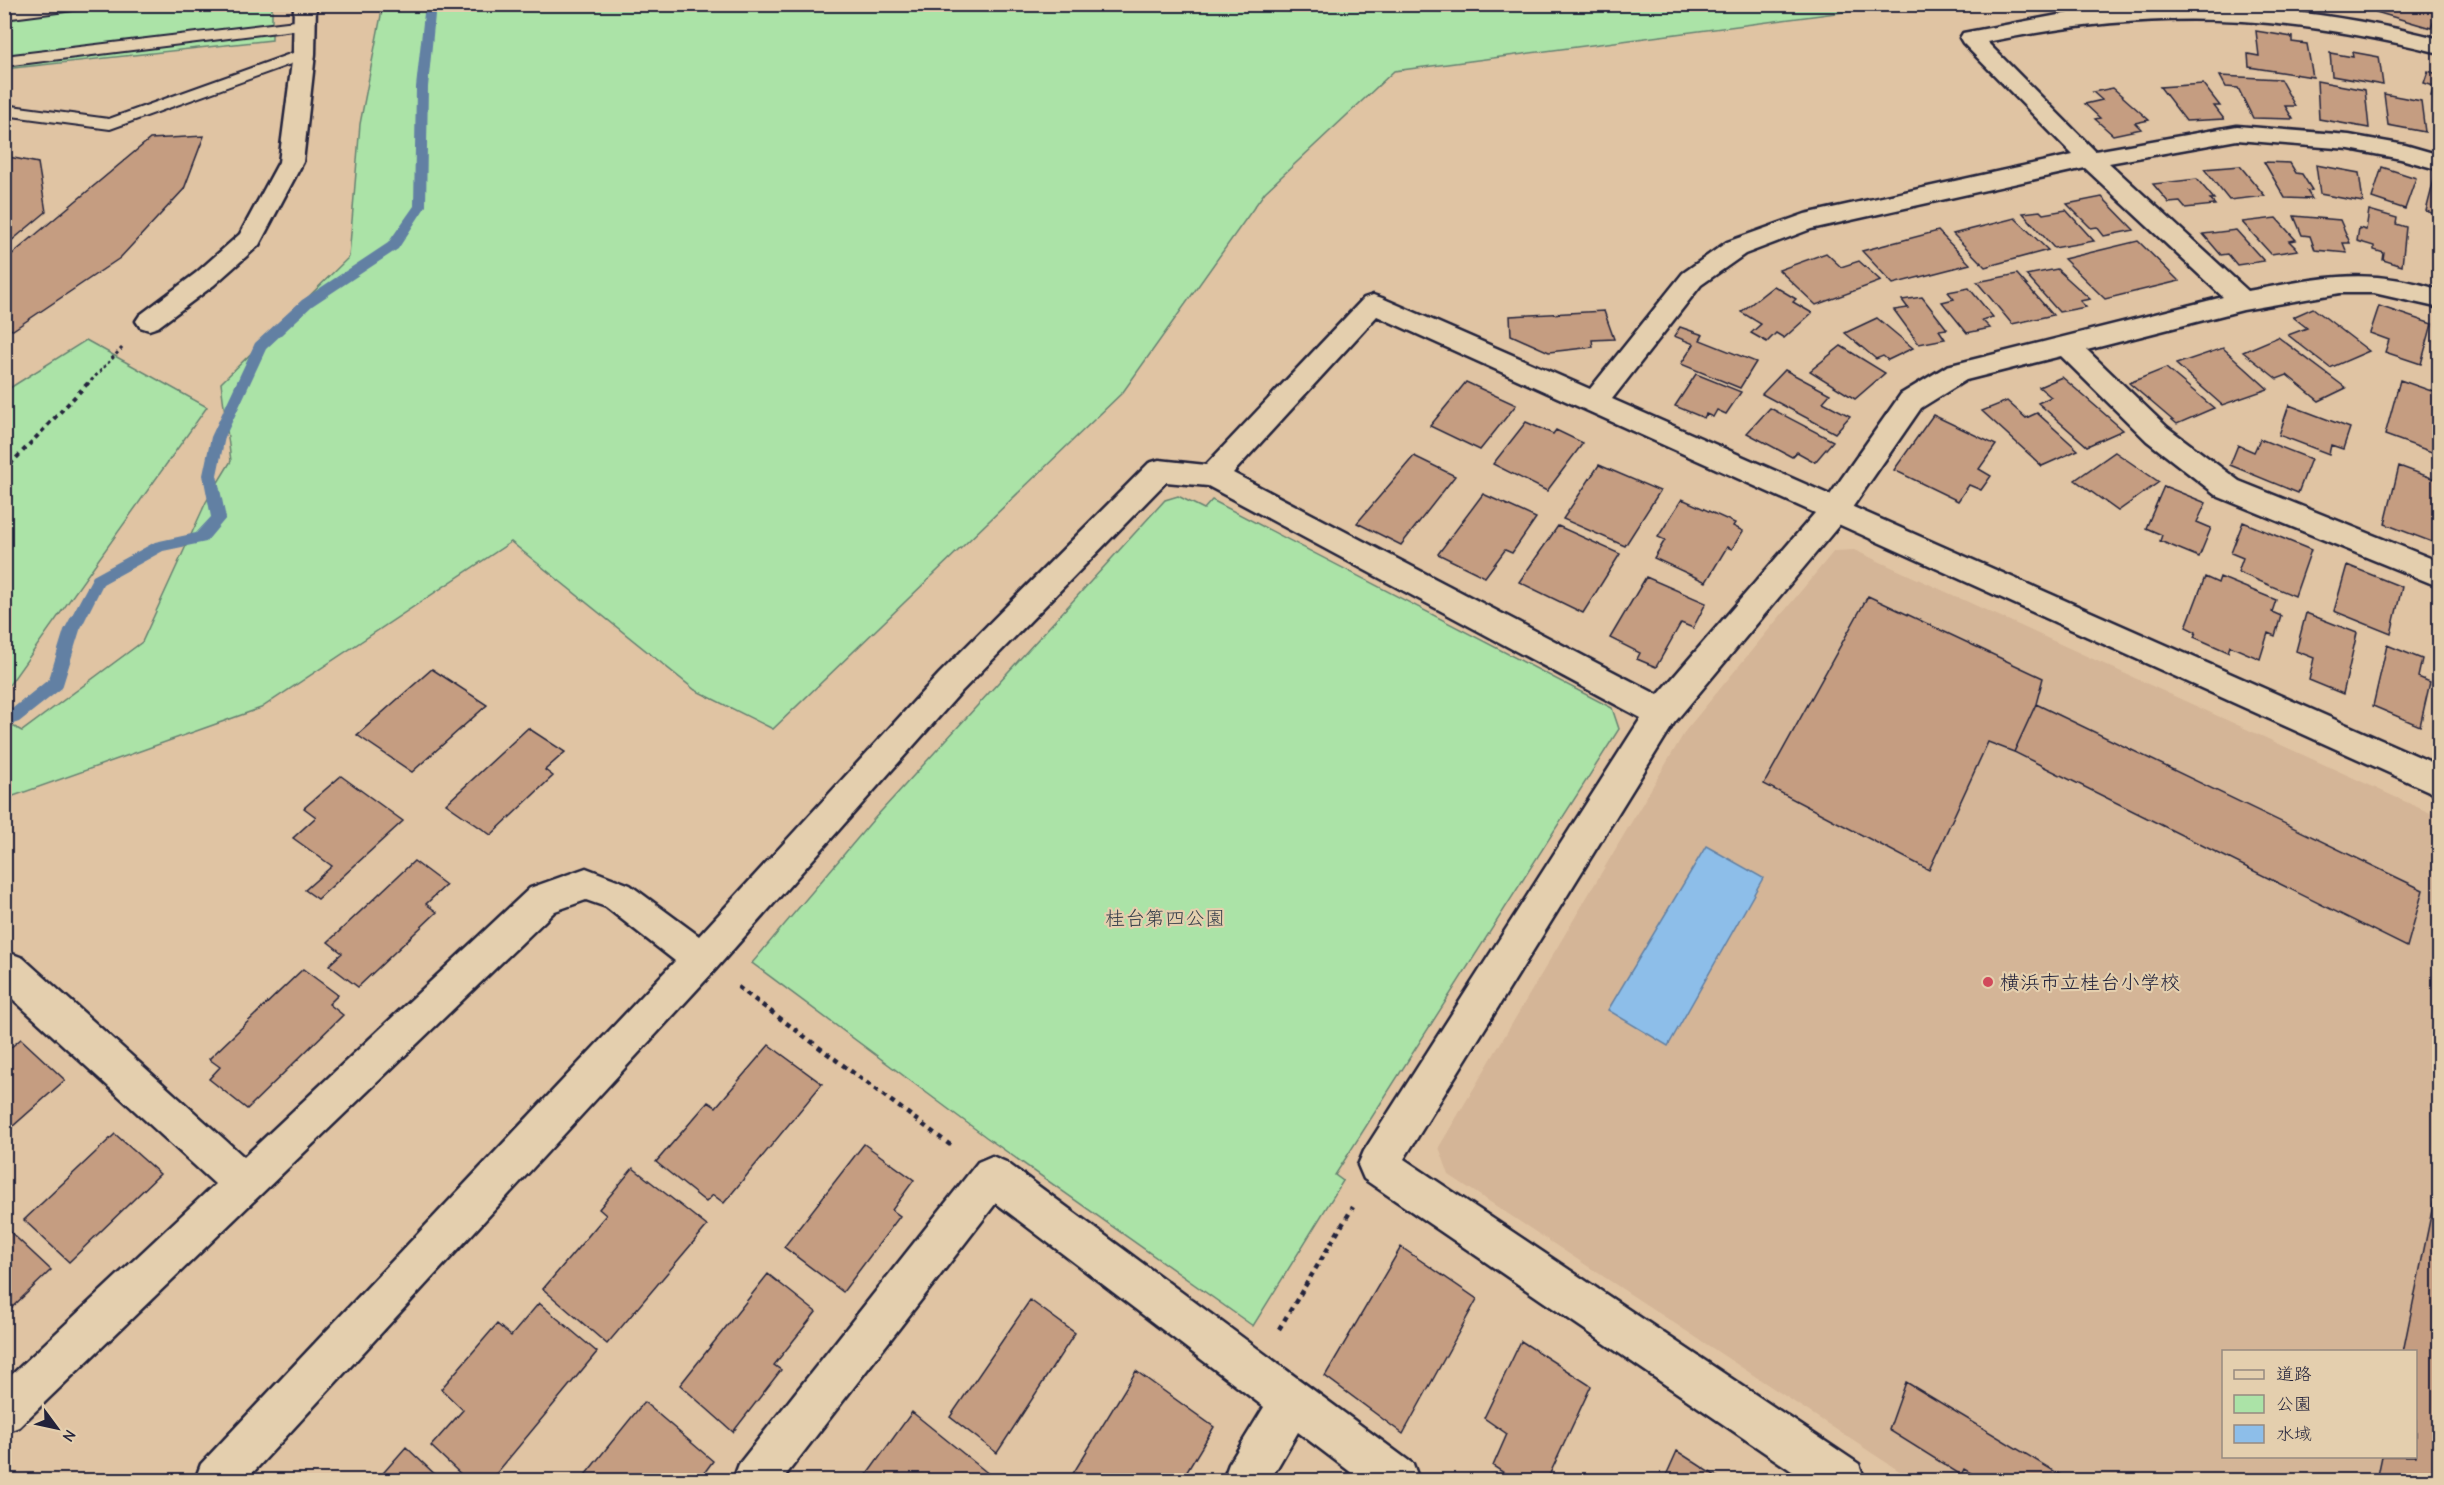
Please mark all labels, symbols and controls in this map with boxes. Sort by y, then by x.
park label: 桂台第四公園 [1105,907,1225,930]
place label: 横浜市立桂台小学校 [2000,971,2180,994]
marker: 横浜市立桂台小学校 [1981,975,1995,989]
legend [2222,1350,2417,1458]
text: 道路 [2276,1364,2312,1385]
text: 公園 [2276,1394,2312,1415]
north arrow [27,1398,87,1458]
text: 水域 [2276,1424,2312,1445]
text: N [58,1426,79,1445]

